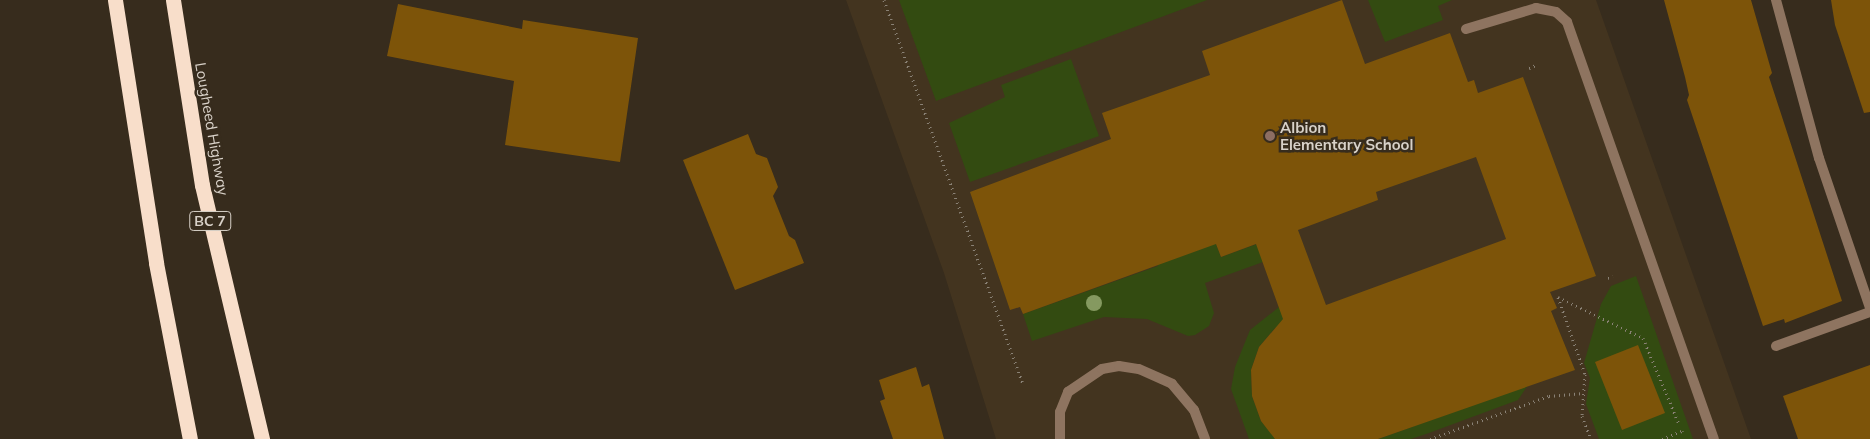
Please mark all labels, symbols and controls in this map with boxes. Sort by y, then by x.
street label: Lougheed Highway [191,61,233,197]
place label: Albion Elementary School [1280,118,1413,153]
marker: Albion Elementary School [1264,130,1276,142]
road number: BC 7 [189,210,231,232]

